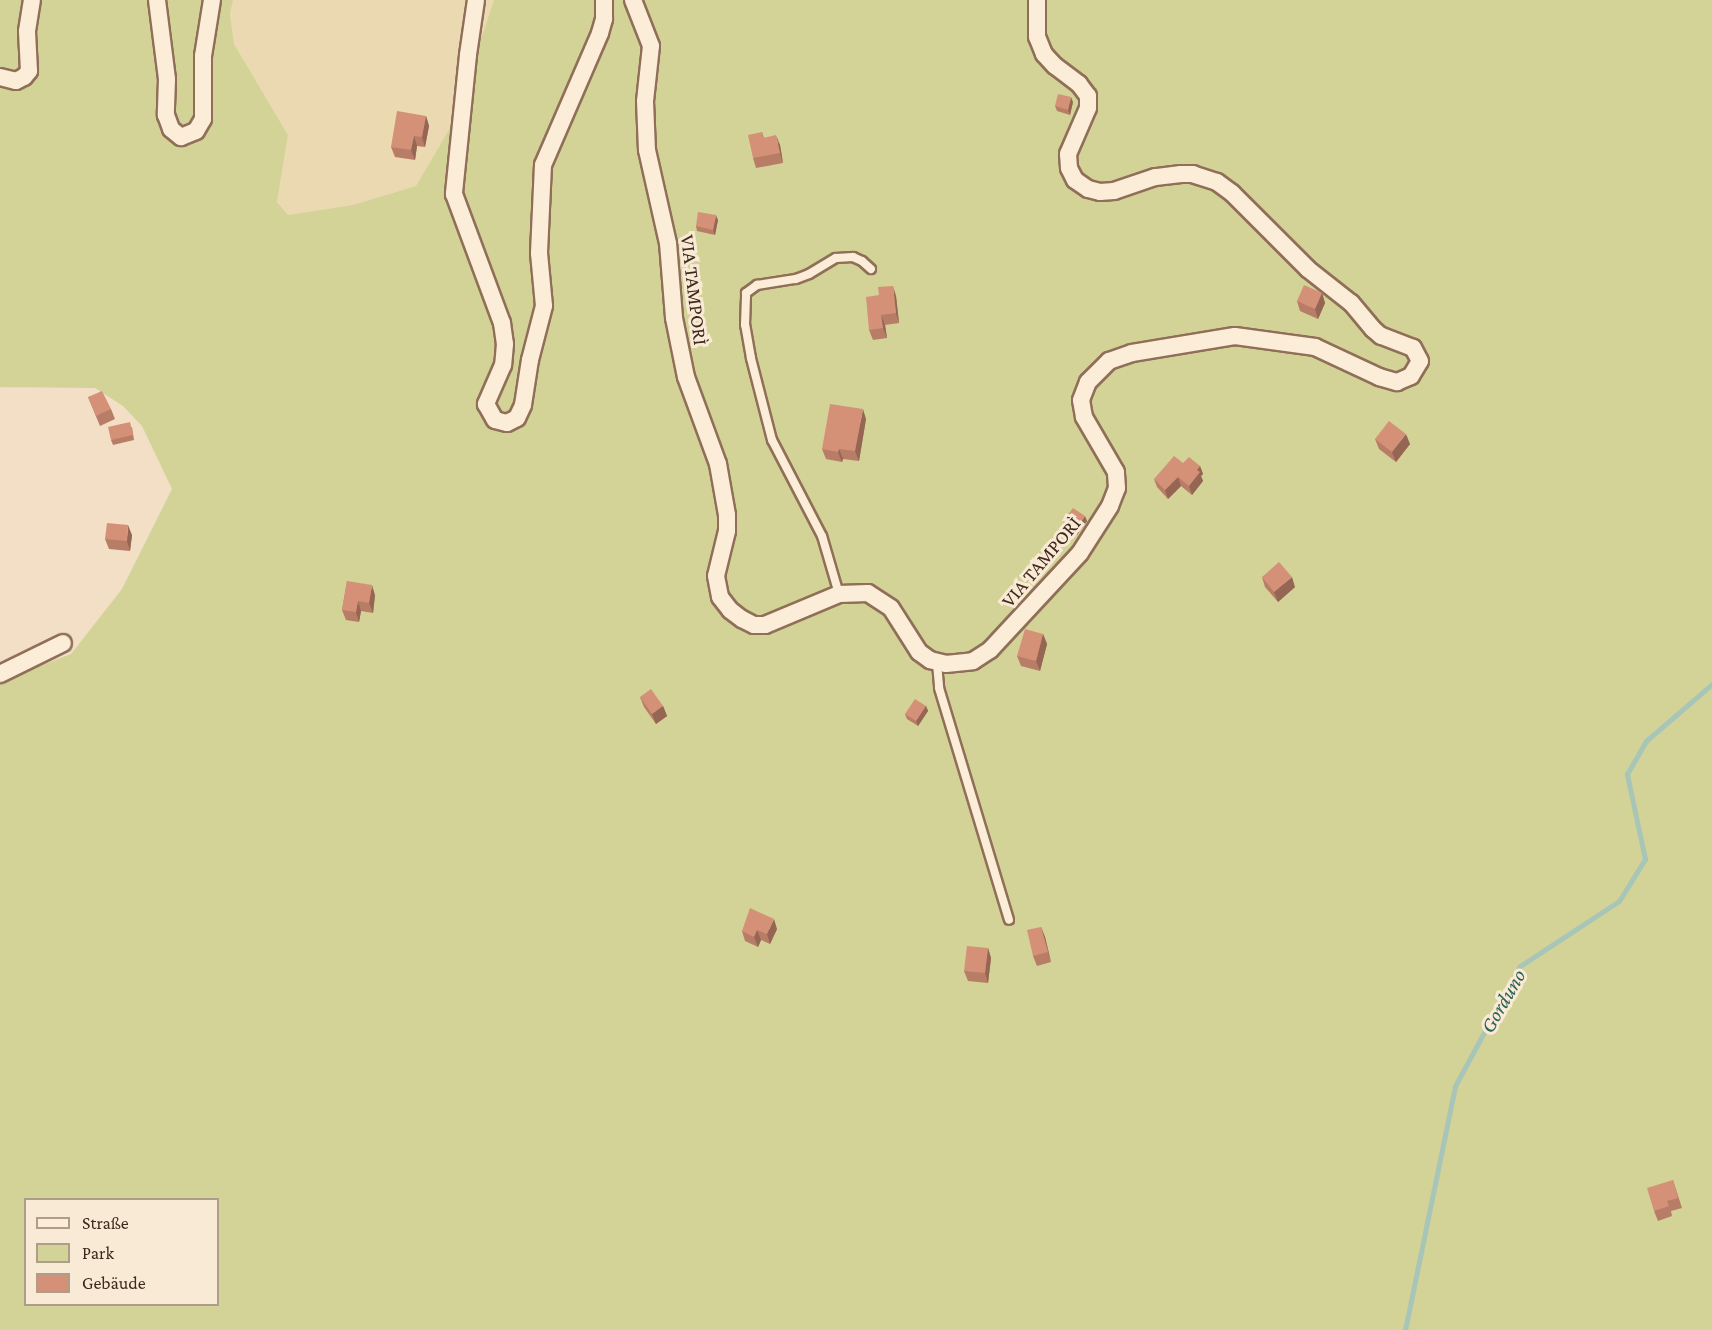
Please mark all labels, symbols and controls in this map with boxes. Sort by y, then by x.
street label: VIA TAMPORÌ [675,233,713,347]
street label: VIA TAMPORÌ [996,512,1086,612]
water label: Gorduno [1475,965,1531,1037]
legend [24,1198,219,1306]
text: Straße [82,1213,129,1233]
text: Park [82,1243,114,1263]
text: Gebäude [82,1273,146,1293]

